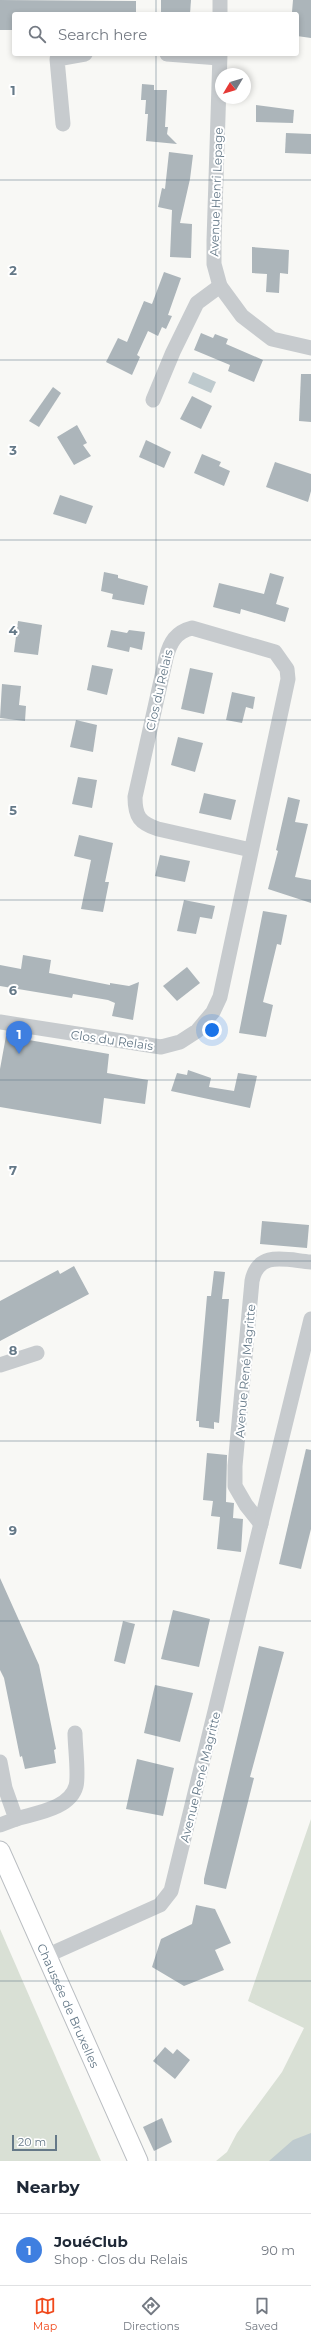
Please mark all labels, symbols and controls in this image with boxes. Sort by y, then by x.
search box [12,12,299,56]
icon: search [26,23,48,45]
text: Search here [58,25,147,44]
north arrow [215,68,251,104]
text: 1 [10,82,16,98]
street label: Avenue Henri Lepage [206,127,226,257]
text: 2 [9,262,17,278]
text: 3 [8,442,17,458]
text: 4 [9,622,18,638]
street label: Clos du Relais [142,648,176,732]
text: 5 [9,802,17,818]
text: 6 [9,982,18,998]
your location [202,1020,222,1040]
pin: 1 [6,1021,32,1054]
street label: Clos du Relais [70,1027,154,1053]
text: 7 [9,1162,17,1178]
street label: Avenue René Magritte [232,1304,258,1438]
text: 8 [9,1342,18,1358]
text: 9 [9,1522,17,1538]
street label: Avenue René Magritte [177,1710,223,1844]
street label: Chaussée de Bruxelles [34,1941,103,2070]
scale bar [12,2133,57,2152]
text: 20 m [18,2135,46,2149]
text: Nearby [16,2177,80,2197]
text: JouéClub [54,2232,128,2251]
text: 1 [26,2242,32,2258]
text: 90 m [261,2242,295,2258]
text: Shop · Clos du Relais [54,2251,188,2267]
tab: Map [33,2295,57,2333]
tab: Directions [123,2295,179,2333]
tab: Saved [245,2295,278,2333]

